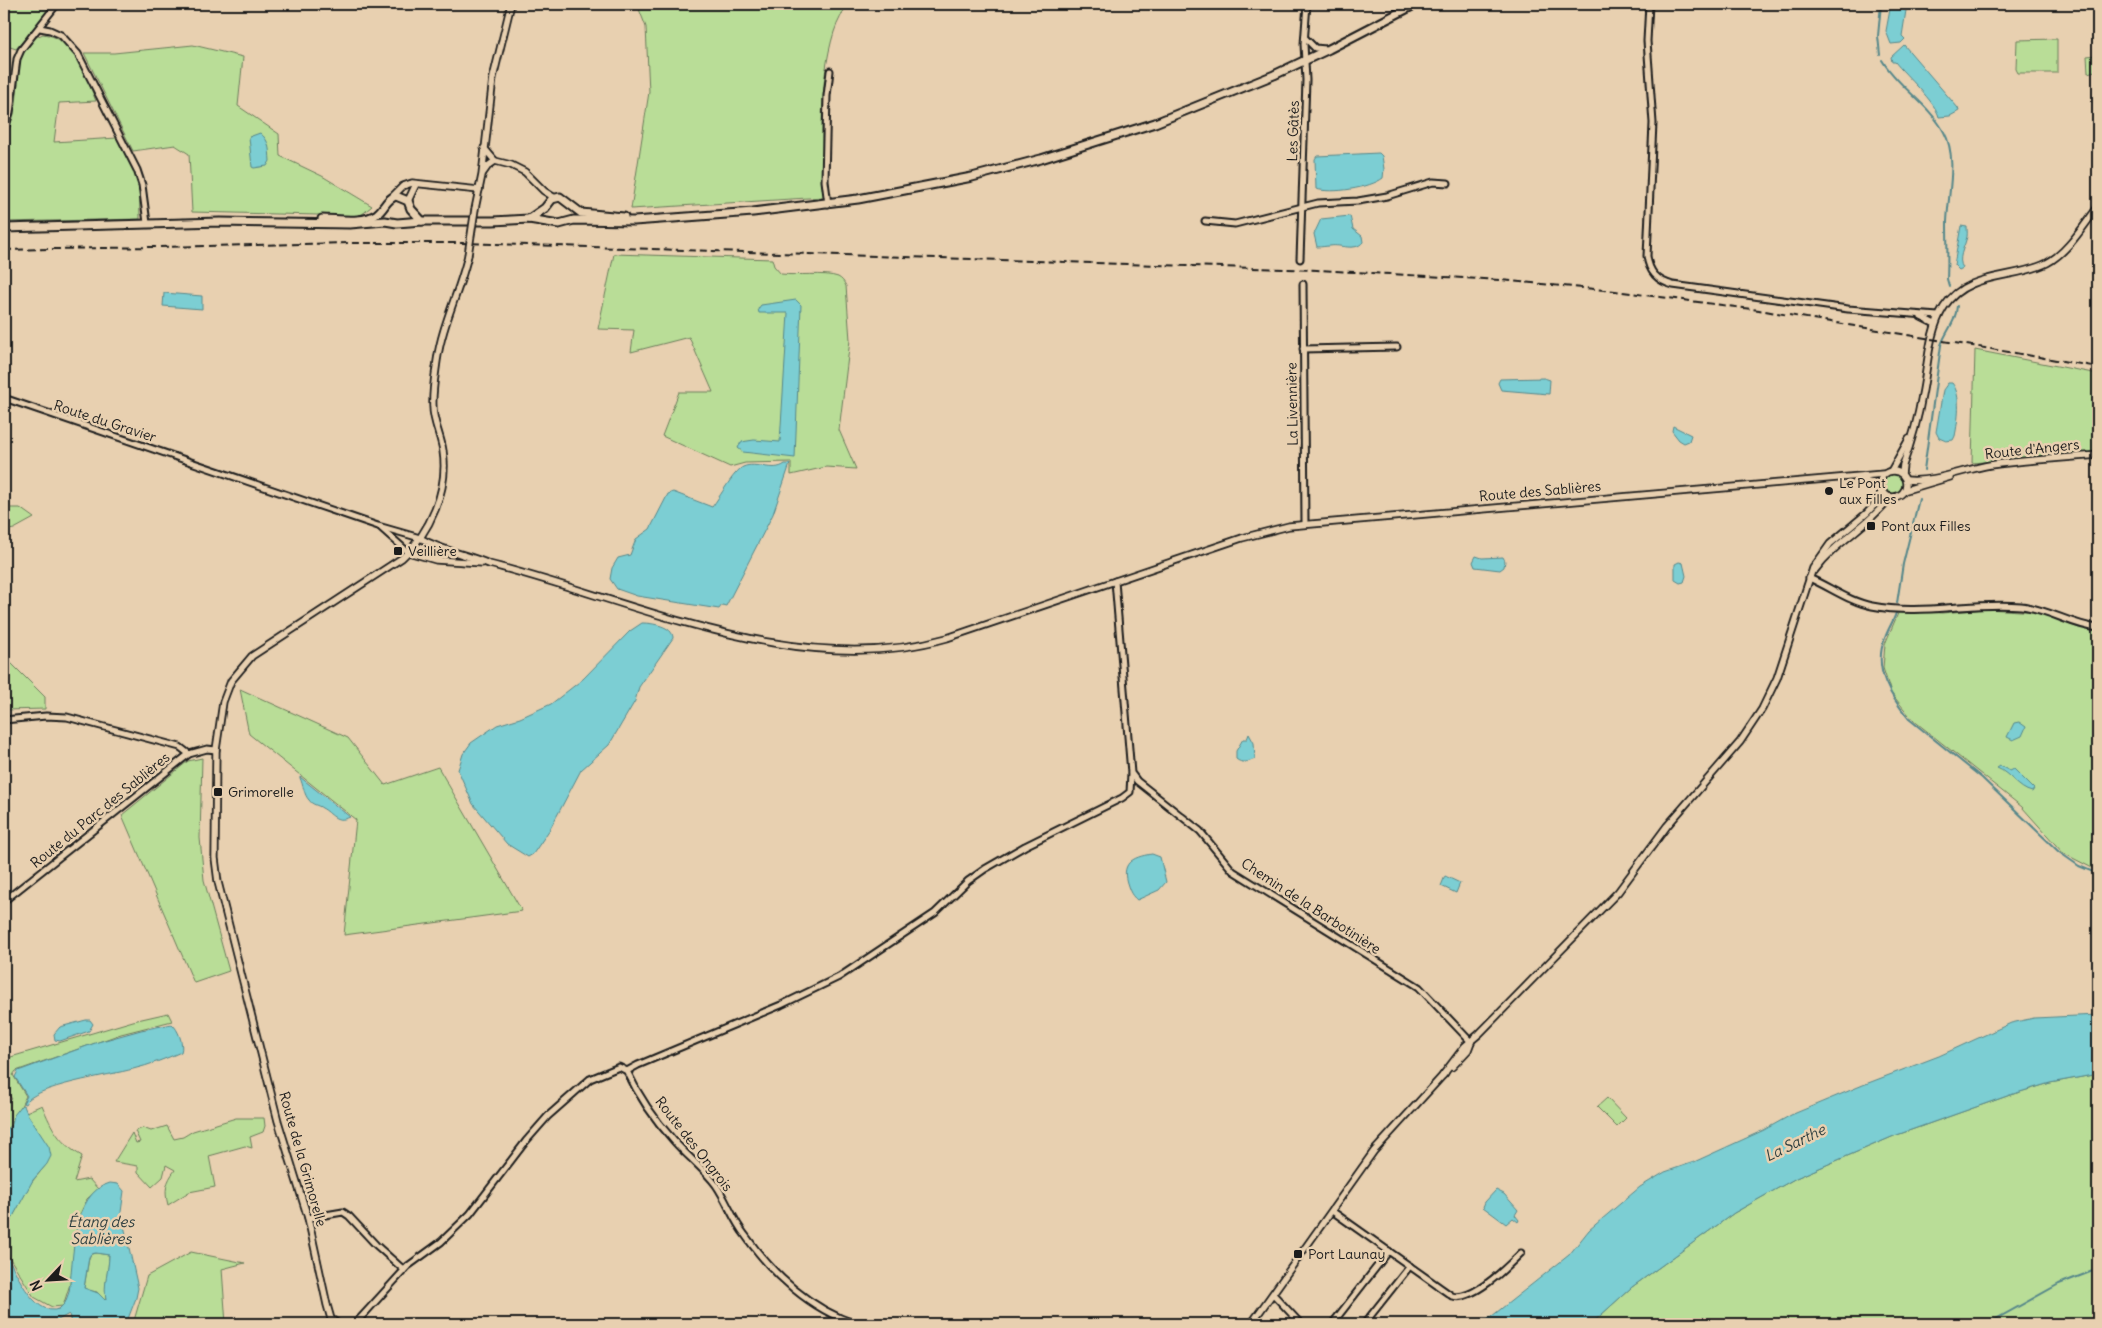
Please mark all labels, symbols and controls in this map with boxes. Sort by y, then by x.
street label: Les Gâtès [1283,100,1303,162]
street label: La Livennière [1282,362,1302,446]
street label: Route du Gravier [51,396,159,446]
street label: Route d'Angers [1984,435,2080,463]
place label: Le Pont aux Filles [1839,474,1897,508]
street label: Route des Sablières [1478,477,1602,505]
marker: Le Pont aux Filles [1823,485,1835,497]
place label: Pont aux Filles [1881,517,1971,535]
marker: Pont aux Filles [1865,520,1877,532]
place label: Veillière [408,542,457,560]
marker: Veillière [392,545,404,557]
street label: Route du Parc des Sablières [27,748,173,872]
place label: Grimorelle [228,783,294,801]
marker: Grimorelle [212,786,224,798]
street label: Chemin de la Barbotinière [1238,854,1384,958]
street label: Route de la Grimorelle [275,1089,331,1229]
street label: Route des Ongrois [651,1093,737,1195]
water label: La Sarthe [1761,1119,1829,1165]
water label: Étang des Sablières [68,1212,135,1248]
place label: Port Launay [1308,1245,1385,1263]
marker: Port Launay [1292,1248,1304,1260]
north arrow [22,1256,72,1306]
text: N [26,1277,46,1294]

